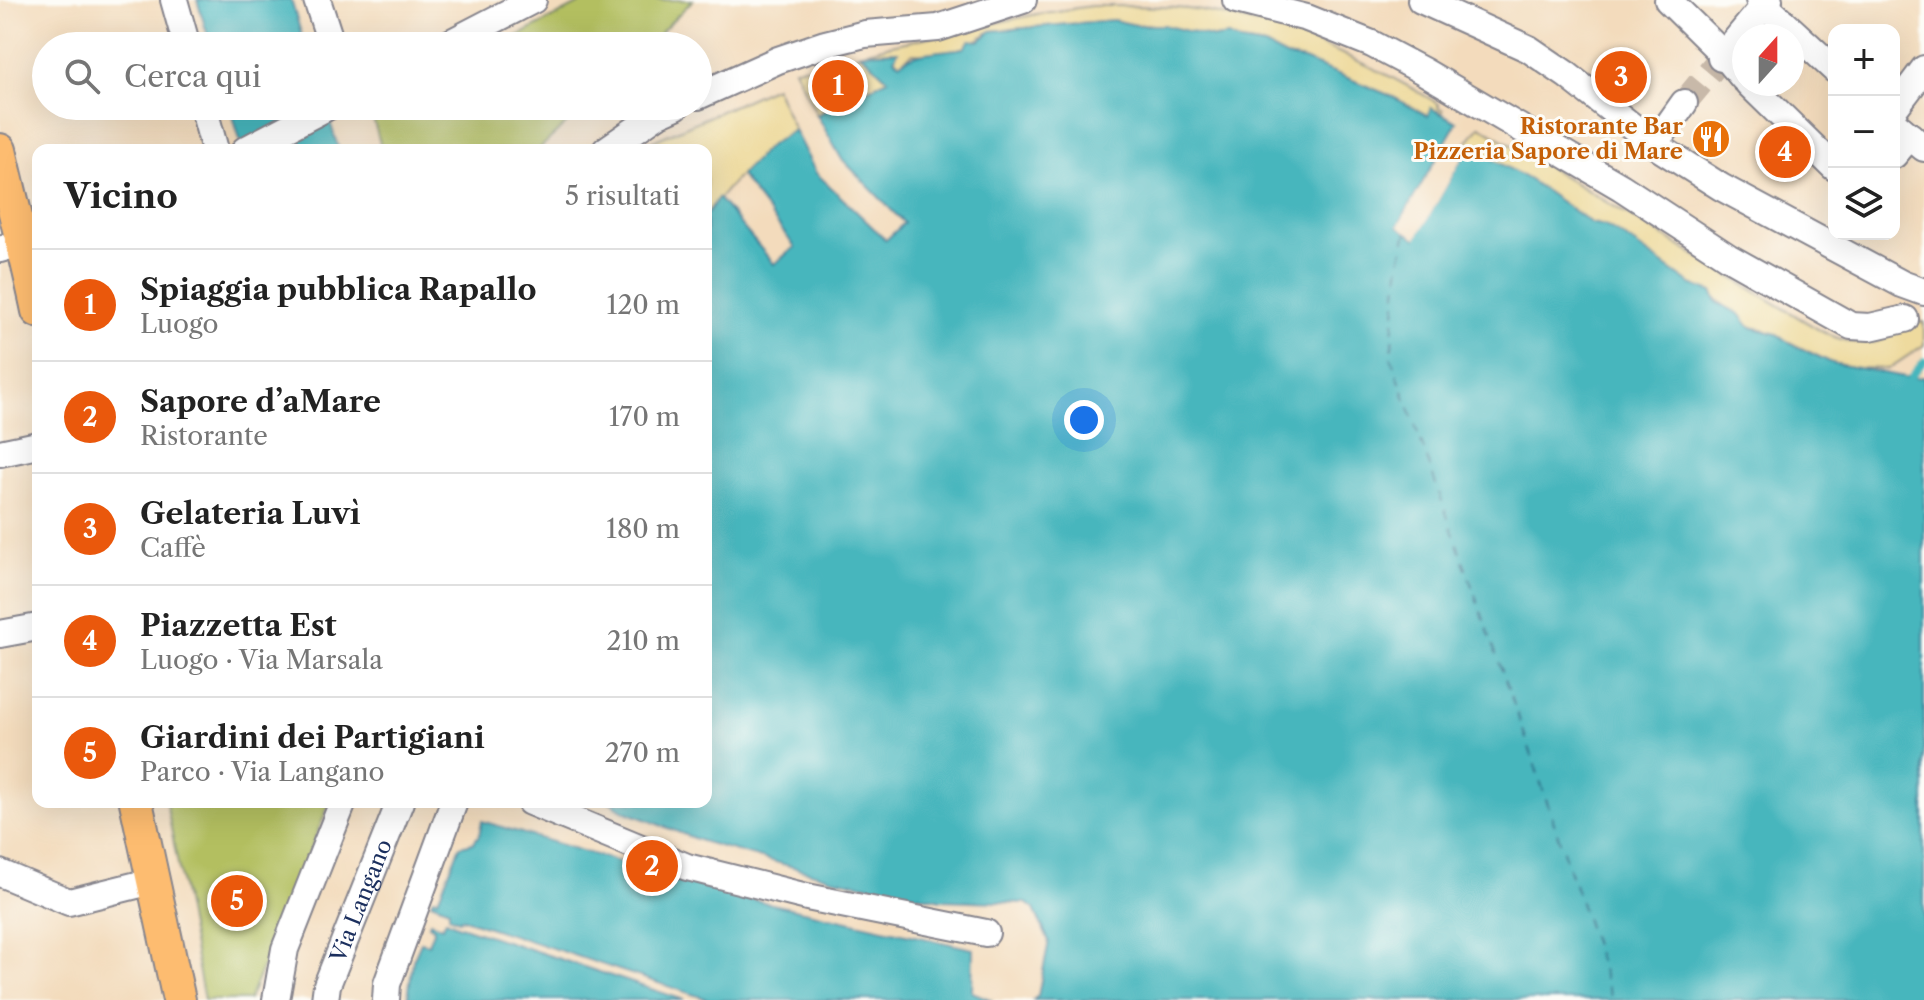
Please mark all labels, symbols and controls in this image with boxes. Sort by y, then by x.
north arrow [1732,24,1804,96]
map controls [1828,24,1900,240]
button: + [1828,24,1900,96]
search box [32,32,712,120]
pin: 3 [1595,47,1647,107]
icon: search [60,54,104,98]
pin: 1 [812,56,864,116]
text: Cerca qui [124,58,261,95]
button: − [1828,96,1900,168]
place label: Ristorante Bar Pizzeria Sapore di Mare [1413,113,1683,165]
restaurant icon: Ristorante Bar Pizzeria Sapore di Mare [1690,118,1732,160]
pin: 4 [1759,122,1811,182]
button: layers [1828,168,1900,240]
text: Vicino [64,175,178,217]
text: 5 risultati [565,180,680,212]
text: Spiaggia pubblica Rapallo [140,271,537,308]
text: 1 [84,289,96,321]
text: 120 m [606,289,680,321]
text: Luogo [140,308,219,340]
text: Sapore d’aMare [140,383,381,420]
your location [1064,400,1104,440]
text: 2 [82,401,98,433]
text: 170 m [609,401,680,433]
text: Ristorante [140,420,268,452]
text: Gelateria Luvì [140,495,361,532]
text: 3 [83,513,97,545]
text: 180 m [606,513,680,545]
text: Caffè [140,532,206,564]
text: Piazzetta Est [140,607,337,644]
text: 4 [82,625,98,657]
text: 210 m [607,625,680,657]
text: Luogo · Via Marsala [140,644,383,676]
text: Giardini dei Partigiani [140,719,485,756]
text: 5 [83,737,97,769]
text: 270 m [605,737,680,769]
text: Parco · Via Langano [140,756,384,788]
street label: Via Langano [324,835,398,967]
pin: 2 [626,836,678,896]
pin: 5 [211,871,263,931]

